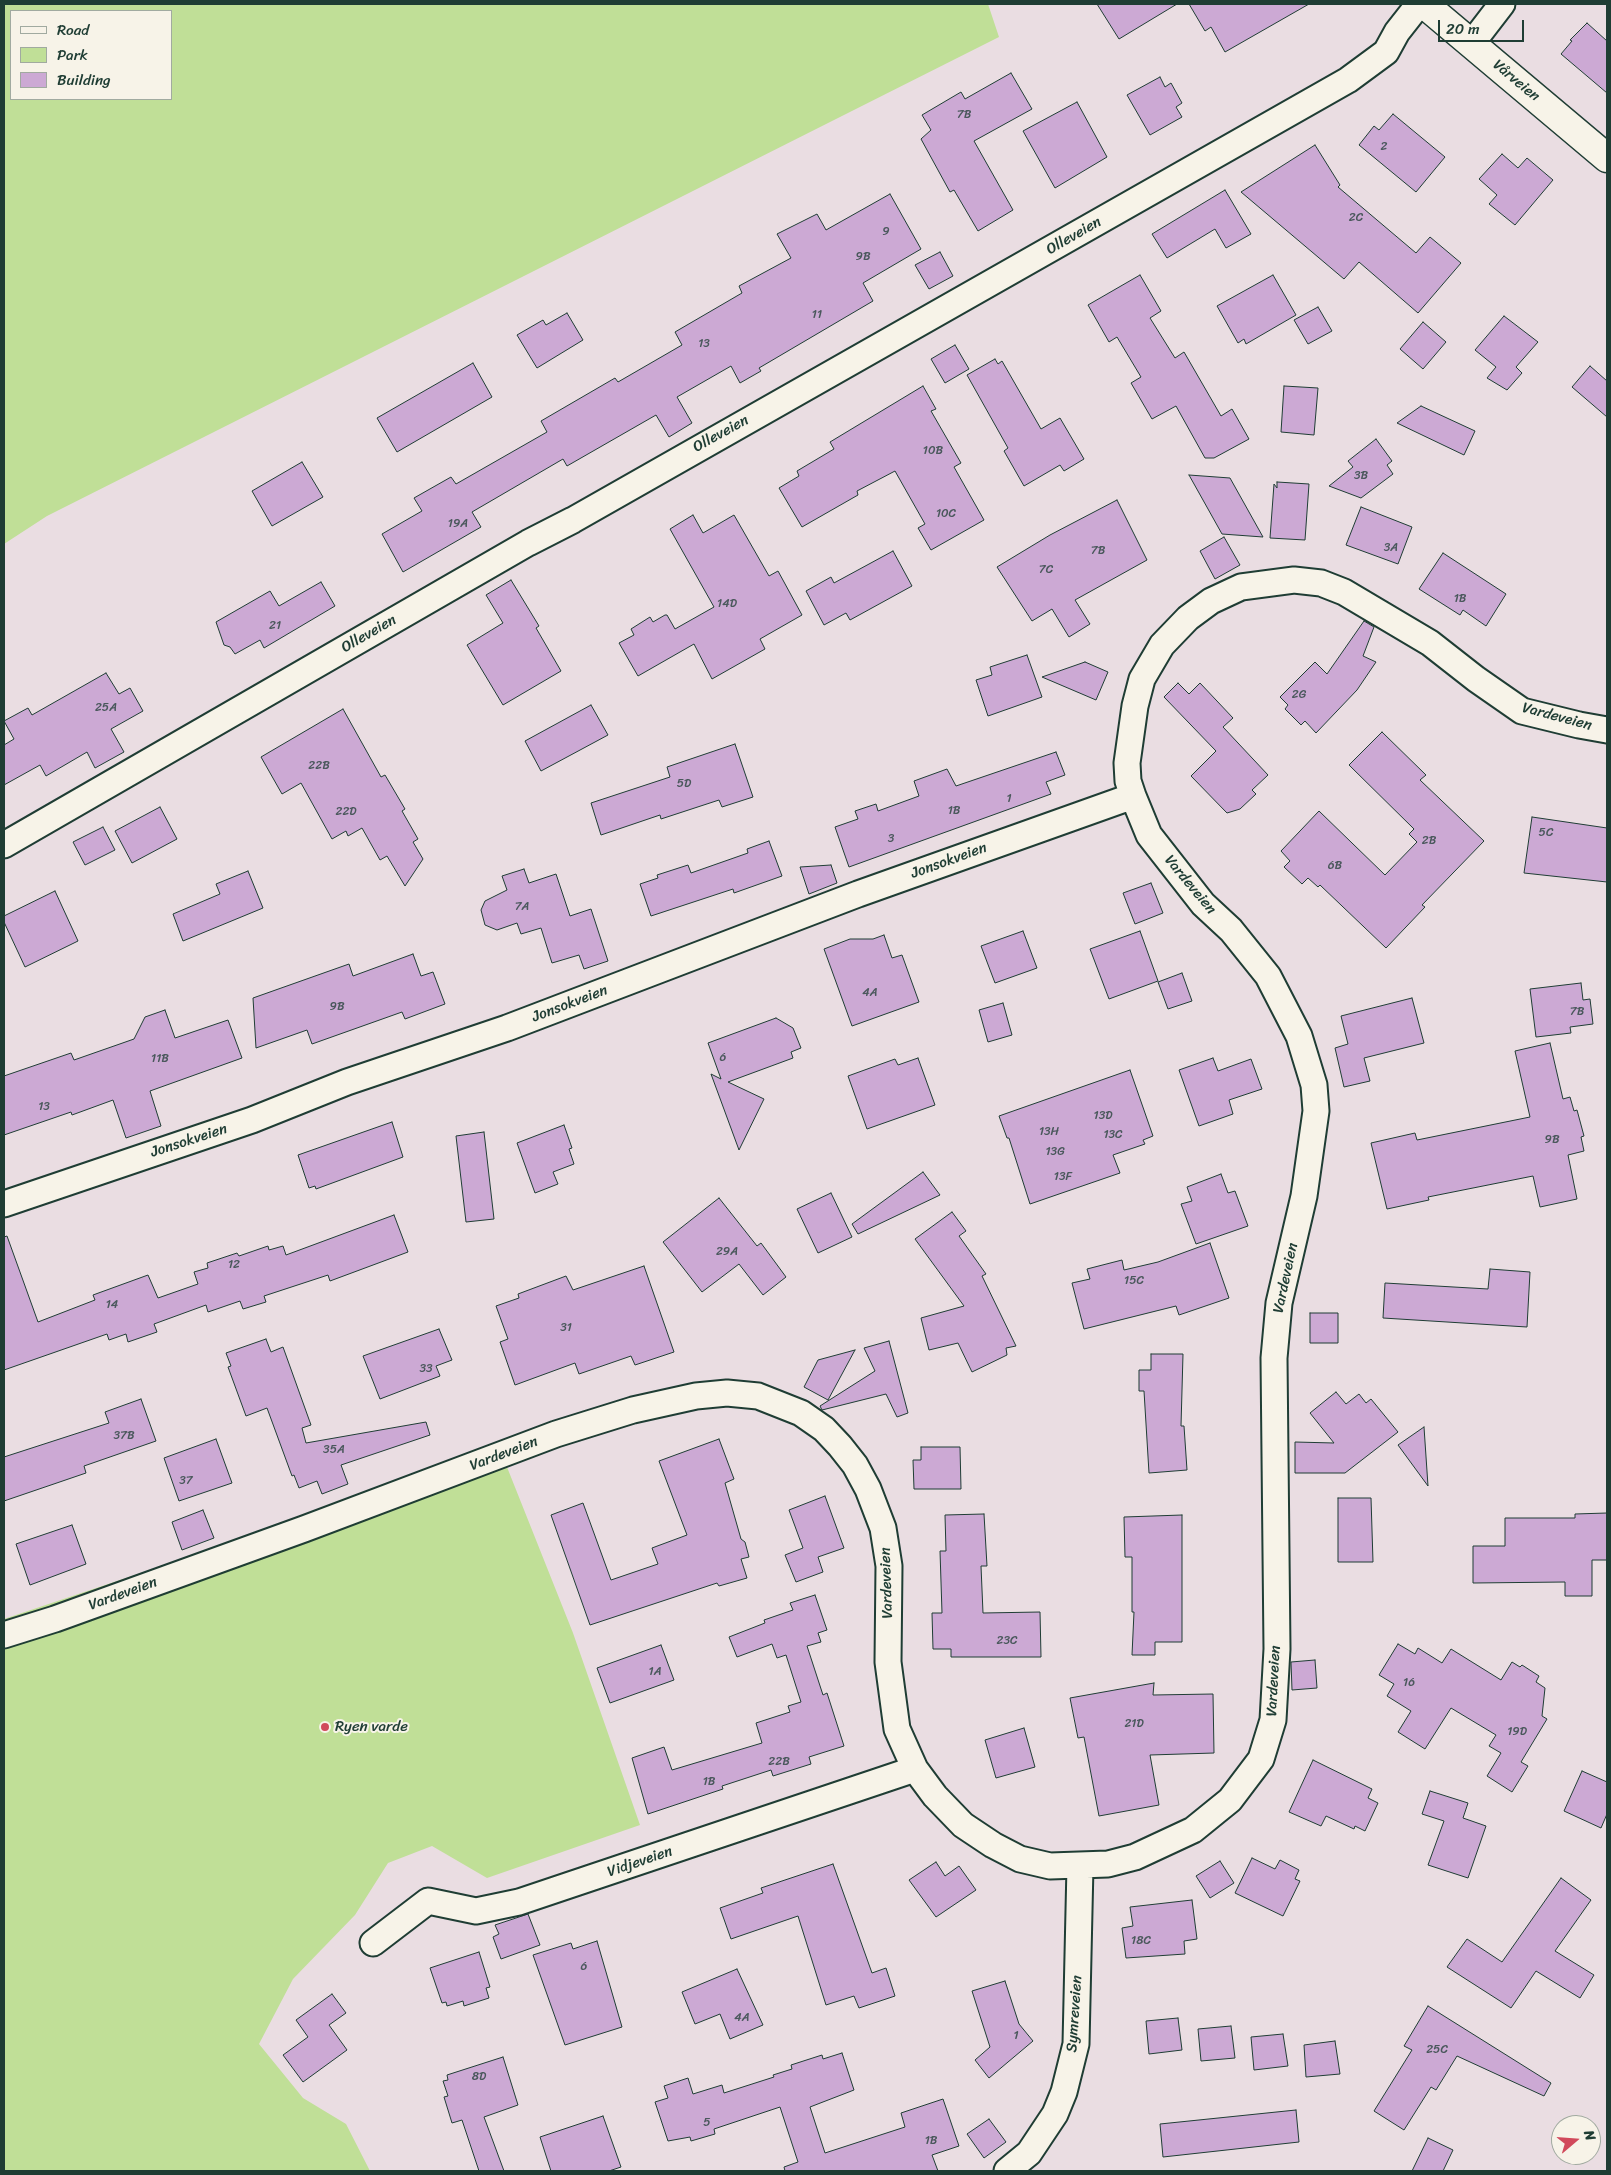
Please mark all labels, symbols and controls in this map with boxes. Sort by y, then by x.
legend [10,10,172,100]
scale bar [1441,10,1527,42]
text: 20 m [1446,16,1480,42]
text: Road [57,17,89,43]
text: Park [57,42,88,68]
street label: Vårveien [1489,56,1543,106]
text: Building [57,67,111,93]
house number: 7B [957,108,971,122]
house number: 2 [1381,140,1387,154]
house number: 2C [1349,211,1363,225]
street label: Olleveien [1043,213,1105,259]
house number: 9 [882,225,890,239]
house number: 9B [856,250,870,264]
house number: 11 [812,308,822,322]
house number: 13 [698,337,710,351]
street label: Olleveien [690,411,752,457]
house number: 10B [923,444,943,458]
house number: 3B [1354,469,1368,483]
house number: 10C [936,507,956,521]
house number: 19A [448,517,468,531]
house number: 3A [1384,541,1398,555]
house number: 7B [1091,544,1105,558]
house number: 7C [1039,563,1053,577]
house number: 1B [1454,592,1466,606]
house number: 14D [717,597,737,611]
street label: Olleveien [338,611,400,657]
house number: 21 [269,619,281,633]
house number: 2G [1292,688,1306,702]
street label: Vardeveien [1520,699,1594,735]
house number: 25A [95,701,117,715]
house number: 22B [308,759,330,773]
house number: 5D [677,777,691,791]
house number: 1 [1006,792,1012,806]
house number: 1B [948,804,960,818]
house number: 22D [335,805,357,819]
house number: 5C [1539,826,1553,840]
house number: 3 [888,832,894,846]
house number: 2B [1422,834,1436,848]
street label: Jonsokveien [909,839,989,883]
street label: Vardeveien [1160,852,1220,918]
house number: 6B [1328,859,1342,873]
house number: 7A [515,900,529,914]
street label: Jonsokveien [530,981,610,1027]
house number: 4A [862,986,878,1000]
house number: 9B [330,1000,344,1014]
house number: 7B [1570,1005,1584,1019]
house number: 6 [720,1051,726,1065]
house number: 11B [151,1052,169,1066]
house number: 13 [38,1100,50,1114]
house number: 13D [1094,1109,1112,1123]
street label: Jonsokveien [148,1120,230,1162]
house number: 13H [1039,1125,1059,1139]
house number: 13C [1103,1128,1123,1142]
house number: 9B [1545,1133,1559,1147]
house number: 13G [1045,1145,1065,1159]
house number: 13F [1054,1170,1072,1184]
street label: Vardeveien [1270,1241,1302,1315]
house number: 29A [716,1245,738,1259]
house number: 12 [228,1258,240,1272]
house number: 15C [1124,1274,1144,1288]
house number: 14 [106,1298,118,1312]
house number: 31 [560,1321,572,1335]
house number: 33 [419,1362,433,1376]
house number: 37B [113,1429,135,1443]
street label: Vardeveien [467,1433,541,1475]
house number: 35A [323,1443,345,1457]
house number: 37 [179,1474,193,1488]
street label: Vardeveien [877,1547,897,1619]
street label: Vardeveien [86,1573,160,1615]
house number: 23C [997,1634,1017,1648]
street label: Vardeveien [1263,1645,1285,1717]
house number: 1A [648,1665,662,1679]
house number: 16 [1403,1676,1415,1690]
house number: 21D [1124,1717,1144,1731]
place label: Ryen varde [335,1718,408,1736]
marker: Ryen varde [319,1721,331,1733]
house number: 19D [1507,1725,1527,1739]
house number: 22B [768,1755,790,1769]
house number: 1B [703,1775,715,1789]
street label: Vidjeveien [605,1842,675,1882]
house number: 18C [1131,1934,1151,1948]
house number: 6 [581,1960,587,1974]
street label: Symreveien [1063,1975,1087,2053]
house number: 4A [734,2011,750,2025]
house number: 1 [1013,2029,1019,2043]
house number: 25C [1426,2043,1448,2057]
house number: 8D [472,2070,486,2084]
north arrow [1551,2115,1601,2165]
house number: 5 [703,2116,711,2130]
text: N [1576,2127,1603,2144]
house number: 1B [925,2134,937,2148]

